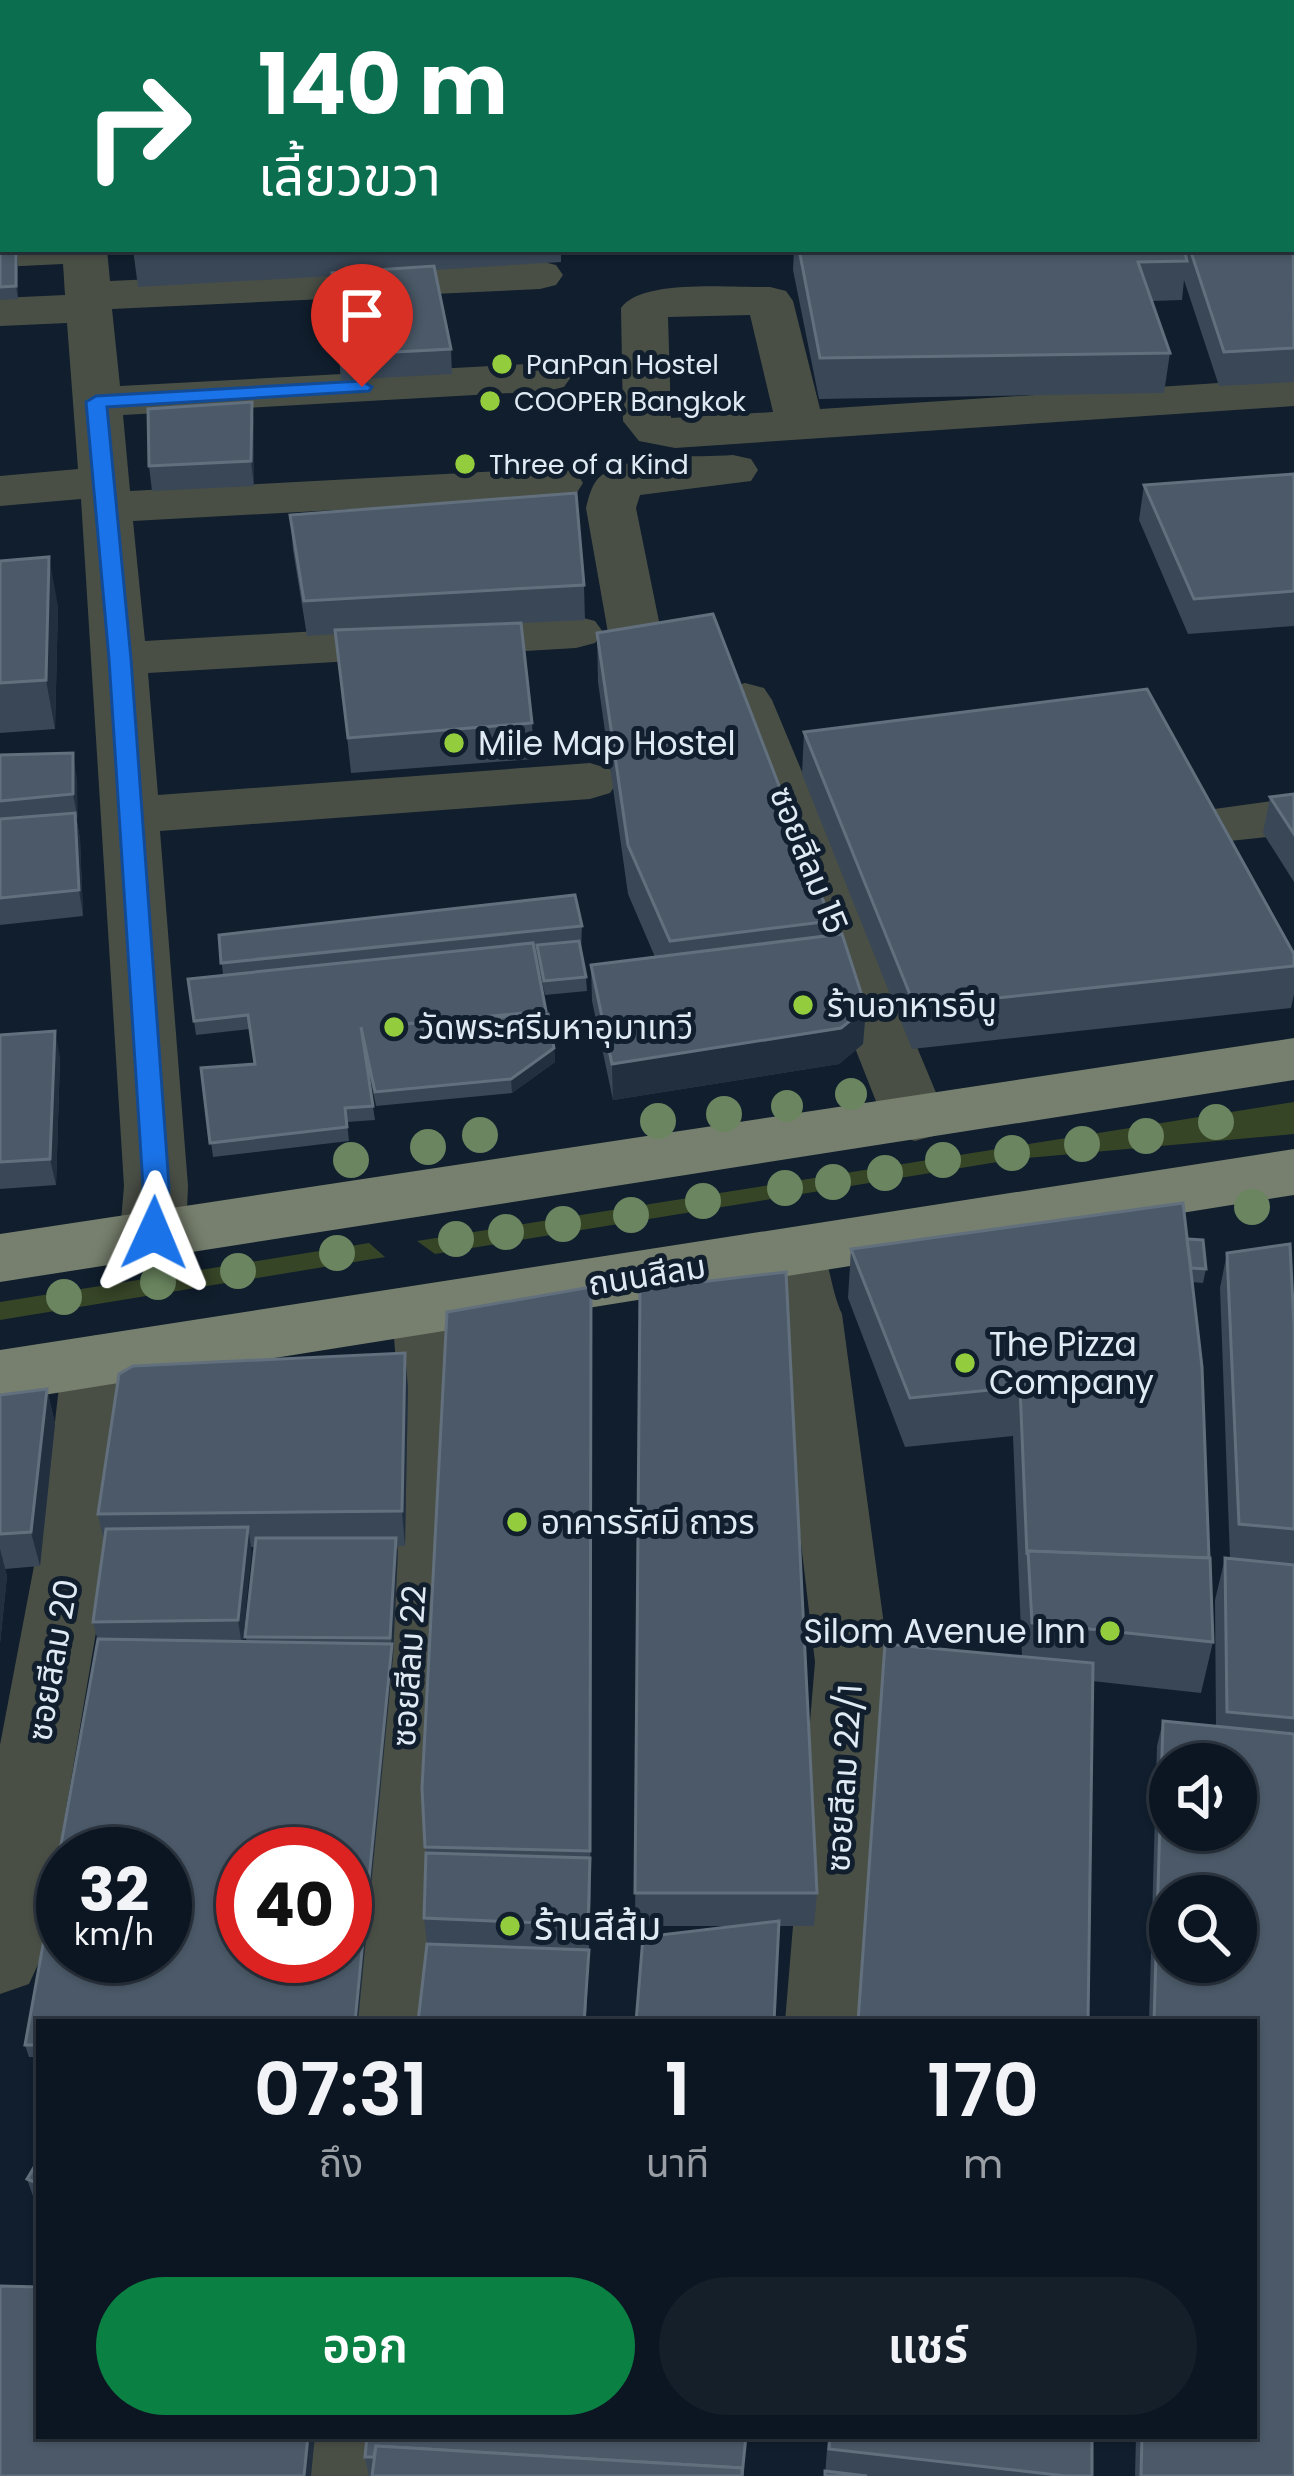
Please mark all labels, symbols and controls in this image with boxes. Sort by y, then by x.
text: 140 m [258,26,508,143]
icon: right [60,48,216,204]
text: เลี้ยวขวา [258,138,441,214]
pin [311,264,413,387]
icon: arrive [329,282,395,348]
place label: PanPan Hostel [526,346,719,383]
marker: PanPan Hostel [489,351,515,377]
place label: COOPER Bangkok [514,383,746,420]
marker: COOPER Bangkok [477,388,503,414]
place label: Three of a Kind [489,446,689,483]
marker: Three of a Kind [452,451,478,477]
place label: Mile Map Hostel [478,720,736,767]
marker: Mile Map Hostel [441,730,467,756]
street label: ซอยสีลม 15 [758,779,860,941]
place label: ร้านอาหารอีบู [827,982,997,1029]
marker: ร้านอาหารอีบู [790,992,816,1018]
place label: วัดพระศรีมหาอุมาเทวี [418,1004,693,1051]
marker: วัดพระศรีมหาอุมาเทวี [381,1014,407,1040]
position arrow [91,1170,217,1296]
street label: ถนนสีลม [585,1243,709,1307]
place label: The Pizza Company [989,1321,1154,1406]
marker: The Pizza Company [952,1350,978,1376]
place label: อาคารรัศมี ถาวร [541,1499,755,1546]
marker: อาคารรัศมี ถาวร [504,1509,530,1535]
street label: ซอยสีลม 20 [16,1575,90,1745]
street label: ซอยสีลม 22 [380,1584,438,1748]
place label: Silom Avenue Inn [803,1608,1086,1655]
marker: Silom Avenue Inn [1097,1618,1123,1644]
street label: ซอยสีลม 22/1 [814,1683,874,1873]
map controls [1149,1743,1257,1983]
button: sound [1149,1743,1257,1851]
speed limit sign: 40 [216,1827,372,1983]
text: 32 [79,1848,149,1932]
button: search [1149,1875,1257,1983]
place label: ร้านสีส้ม [534,1899,661,1954]
text: km/h [74,1913,154,1956]
marker: ร้านสีส้ม [497,1913,523,1939]
text: 07:31 [254,2039,428,2140]
text: 1 [664,2039,691,2140]
text: 170 [927,2040,1039,2141]
text: ถึง [319,2136,363,2191]
text: นาที [646,2136,709,2191]
text: m [963,2137,1003,2192]
button: ออก [96,2277,635,2415]
button: แชร์ [659,2277,1197,2415]

